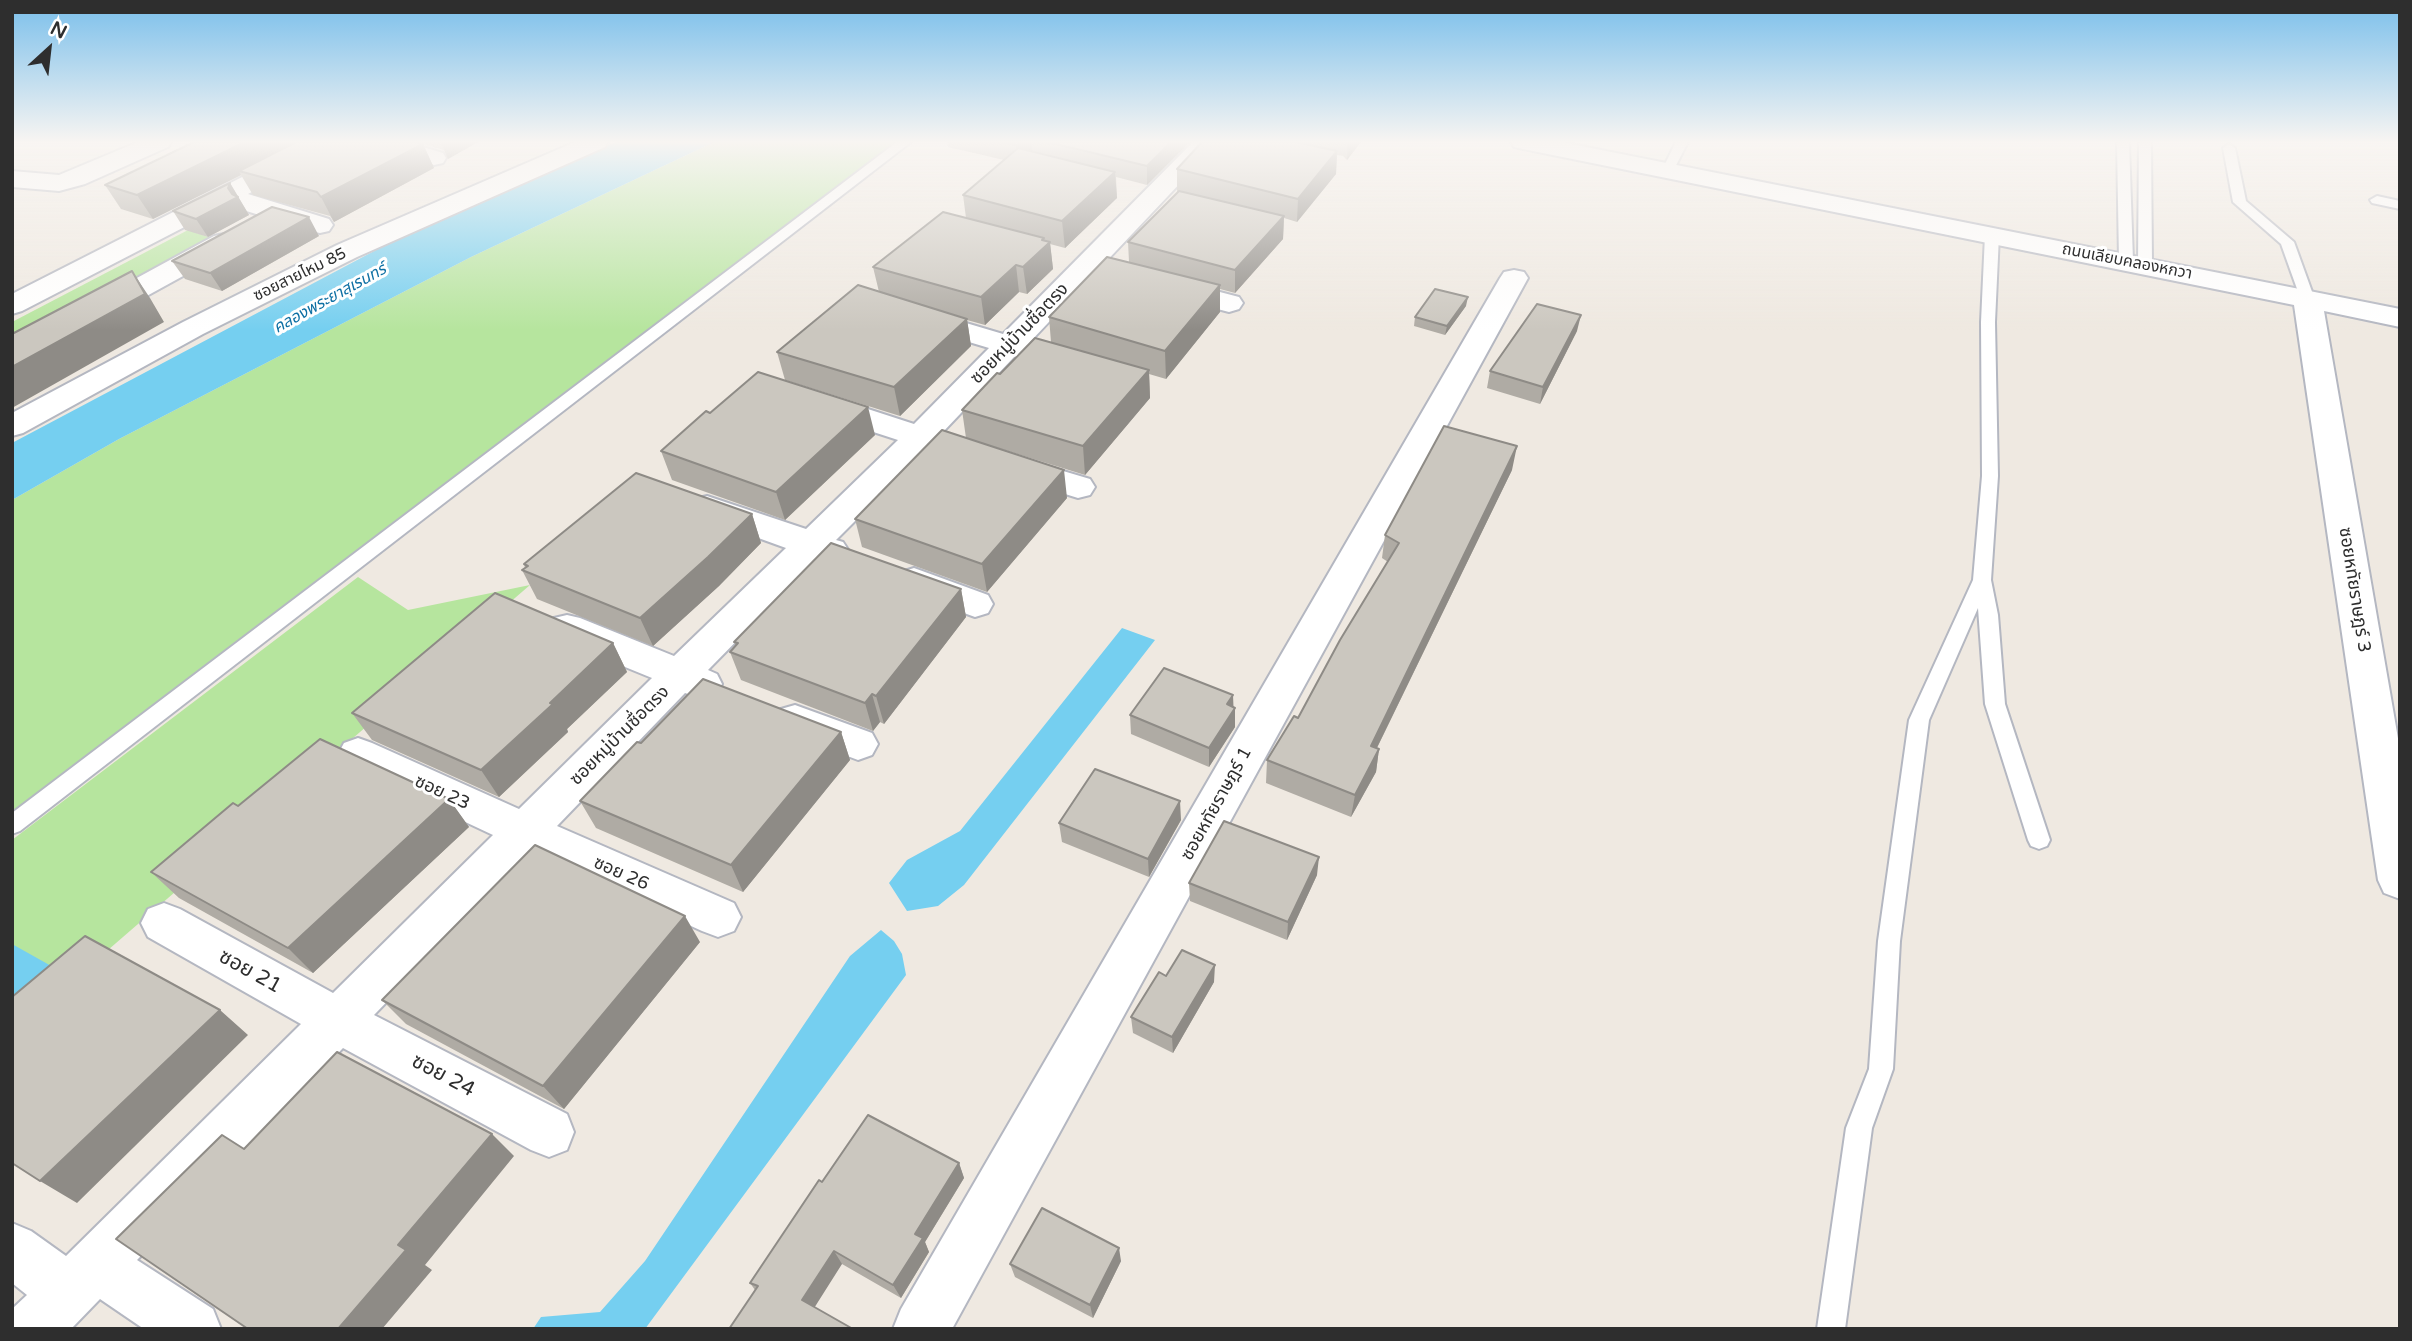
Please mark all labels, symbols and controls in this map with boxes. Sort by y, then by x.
north arrow [14,14,84,84]
text: N [47,17,70,44]
street label: ถนนเลียบคลองหกวา [2060,240,2194,284]
street label: ซอยสายไหม 85 [250,244,350,306]
water label: คลองพระยาสุเรนทร์ [270,260,390,338]
street label: ซอยหมู่บ้านซื่อตรง [966,279,1074,389]
street label: ซอยหทัยราษฎร์ 3 [2333,526,2375,654]
street label: ซอยหมู่บ้านซื่อตรง [566,682,674,790]
street label: ซอยหทัยราษฎร์ 1 [1177,743,1257,865]
street label: ซอย 23 [411,771,473,815]
street label: ซอย 26 [590,852,652,896]
street label: ซอย 21 [214,944,286,1000]
street label: ซอย 24 [407,1049,479,1103]

